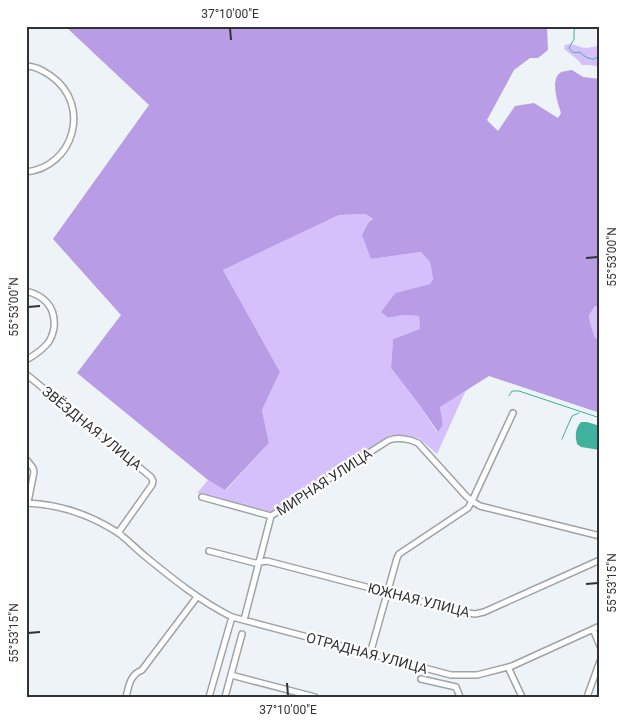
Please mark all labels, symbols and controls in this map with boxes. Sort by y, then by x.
text: 37°10'00"E [201,7,259,21]
text: 55°53'00"N [605,227,619,287]
text: 55°53'00"N [7,277,21,337]
street label: ЗВЁЗДНАЯ УЛИЦА [39,383,145,473]
street label: МИРНАЯ УЛИЦА [273,445,375,519]
text: 55°53'15"N [605,553,619,613]
street label: ЮЖНАЯ УЛИЦА [366,580,472,620]
text: 55°53'15"N [7,603,21,663]
street label: ОТРАДНАЯ УЛИЦА [305,629,429,677]
text: 37°10'00"E [259,703,317,717]

